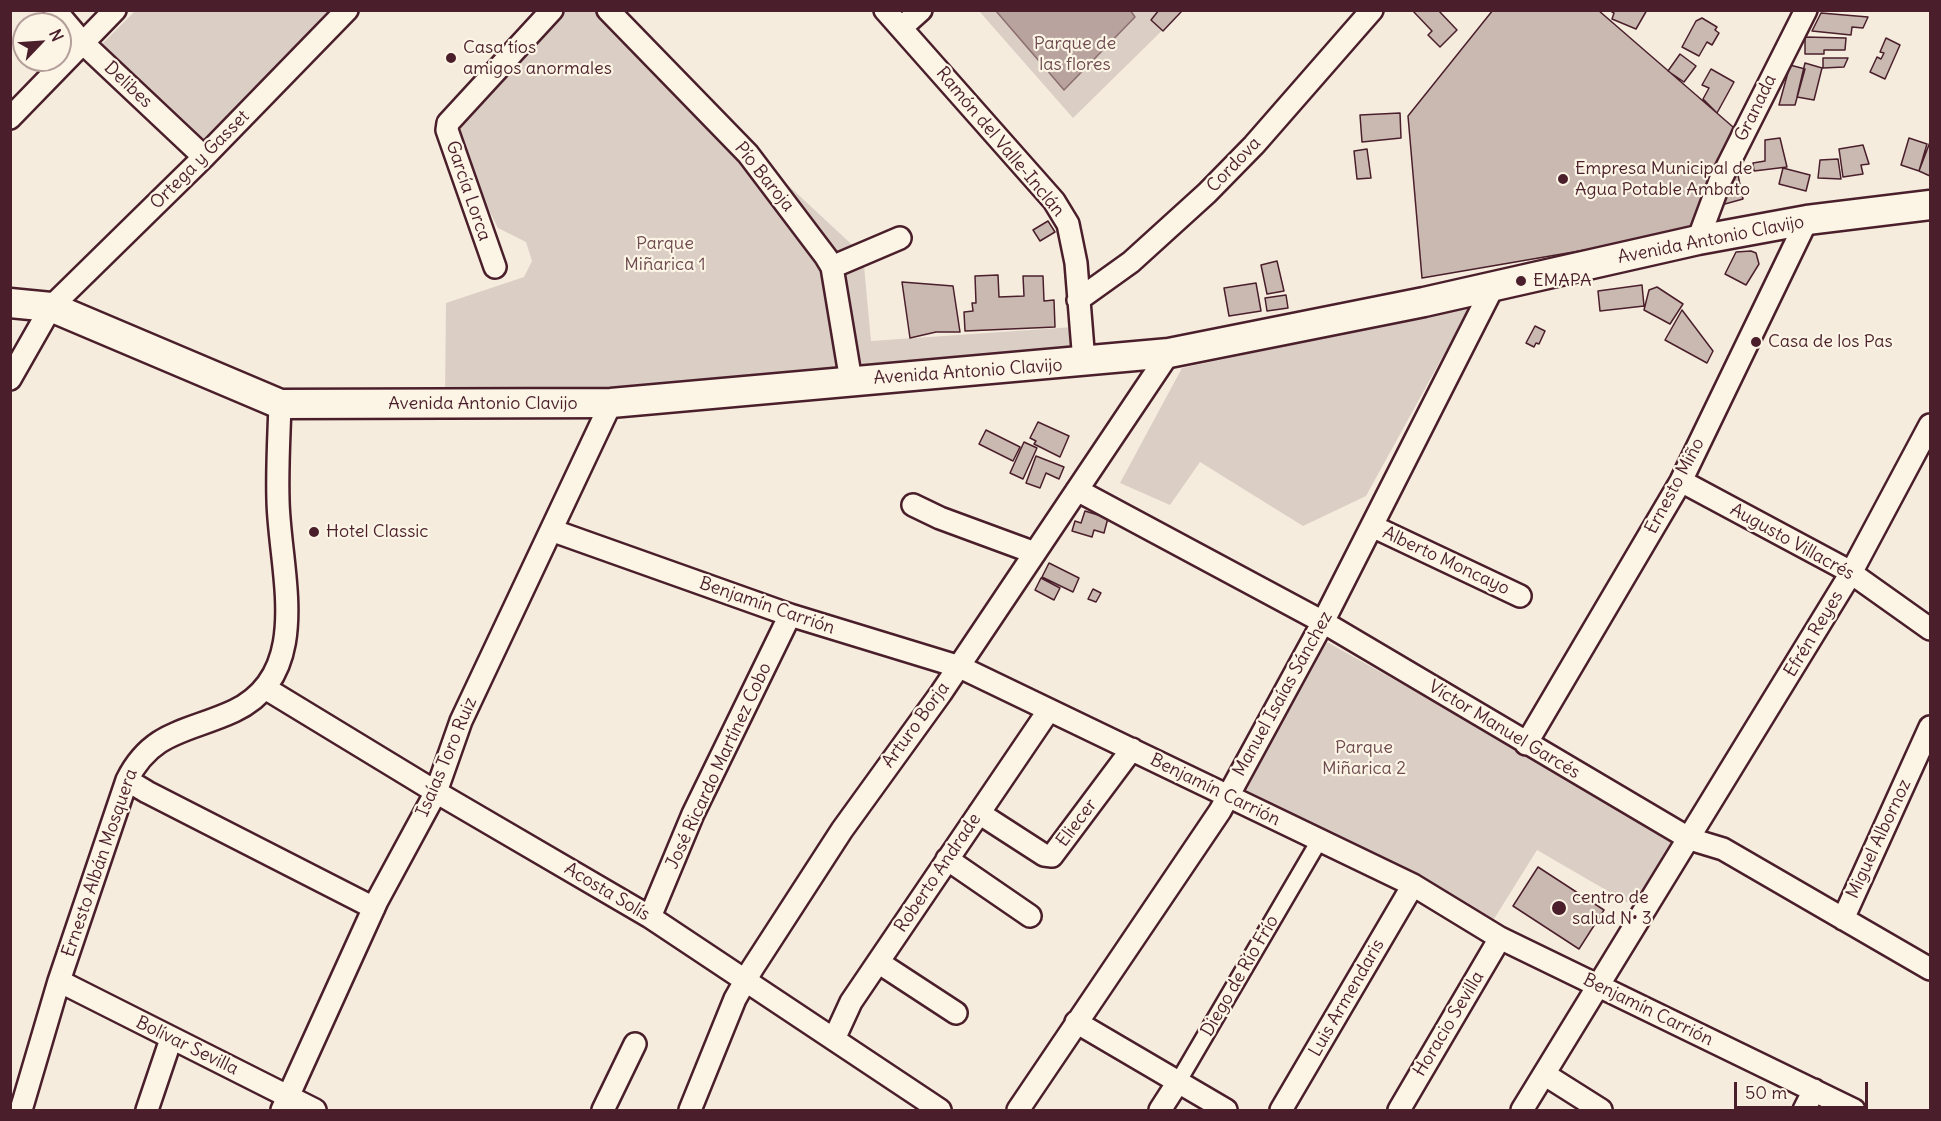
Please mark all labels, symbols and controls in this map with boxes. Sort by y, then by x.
north arrow [12,12,72,72]
text: N [45,26,68,44]
park label: Parque de las flores [1034,33,1116,76]
place label: Casa tíos amigos anormales [463,37,612,80]
marker: Casa tíos amigos anormales [444,51,458,65]
street label: Delibes [99,57,157,113]
street label: Ramón del Valle-Inclán [931,63,1069,221]
street label: Granada [1731,71,1781,145]
street label: Ortega y Gasset [146,106,254,214]
street label: Cordova [1202,133,1266,197]
street label: García Lorca [441,138,495,244]
street label: Pío Baroja [730,138,798,216]
place label: Empresa Municipal de Agua Potable Ambato [1575,158,1752,201]
marker: Empresa Municipal de Agua Potable Ambato [1556,172,1570,186]
street label: Avenida Antonio Clavijo [1616,211,1806,269]
park label: Parque Miñarica 1 [624,233,706,276]
place label: EMAPA [1533,270,1592,292]
marker: EMAPA [1514,274,1528,288]
place label: Casa de los Pas [1768,331,1893,353]
marker: Casa de los Pas [1749,335,1763,349]
street label: Avenida Antonio Clavijo [873,355,1063,389]
street label: Avenida Antonio Clavijo [388,393,578,415]
street label: Ernesto Miño [1641,434,1709,538]
street label: Augusto Villacrés [1726,499,1858,585]
place label: Hotel Classic [326,521,429,543]
street label: Alberto Moncayo [1379,522,1513,600]
marker: Hotel Classic [307,525,321,539]
street label: Benjamín Carrión [696,573,838,639]
street label: Efrén Reyes [1780,587,1848,681]
street label: Manuel Isaías Sánchez [1229,608,1337,780]
street label: José Ricardo Martínez Cobo [662,659,776,873]
street label: Víctor Manuel Garcés [1424,676,1584,784]
street label: Arturo Borja [878,678,954,772]
street label: Isaías Toro Ruiz [412,694,482,820]
park label: Parque Miñarica 2 [1322,737,1406,780]
street label: Benjamín Carrión [1146,749,1284,831]
street label: Ernesto Albán Mosquera [58,766,142,960]
street label: Miguel Albornoz [1842,776,1916,902]
street label: Eliecer [1052,795,1102,851]
street label: Roberto Andrade [890,809,986,937]
street label: Acosta Solís [560,858,654,926]
place label: centro de salud N• 3 [1572,887,1652,930]
marker: centro de salud N• 3 [1550,899,1568,917]
street label: Diego de Río Frío [1197,912,1283,1040]
street label: Luis Armendaris [1305,936,1389,1060]
street label: Horacio Sevilla [1409,968,1489,1080]
street label: Benjamín Carrión [1579,969,1717,1051]
street label: Bolívar Sevilla [132,1012,242,1080]
scale bar [1737,1070,1870,1108]
text: 50 m [1745,1081,1787,1104]

